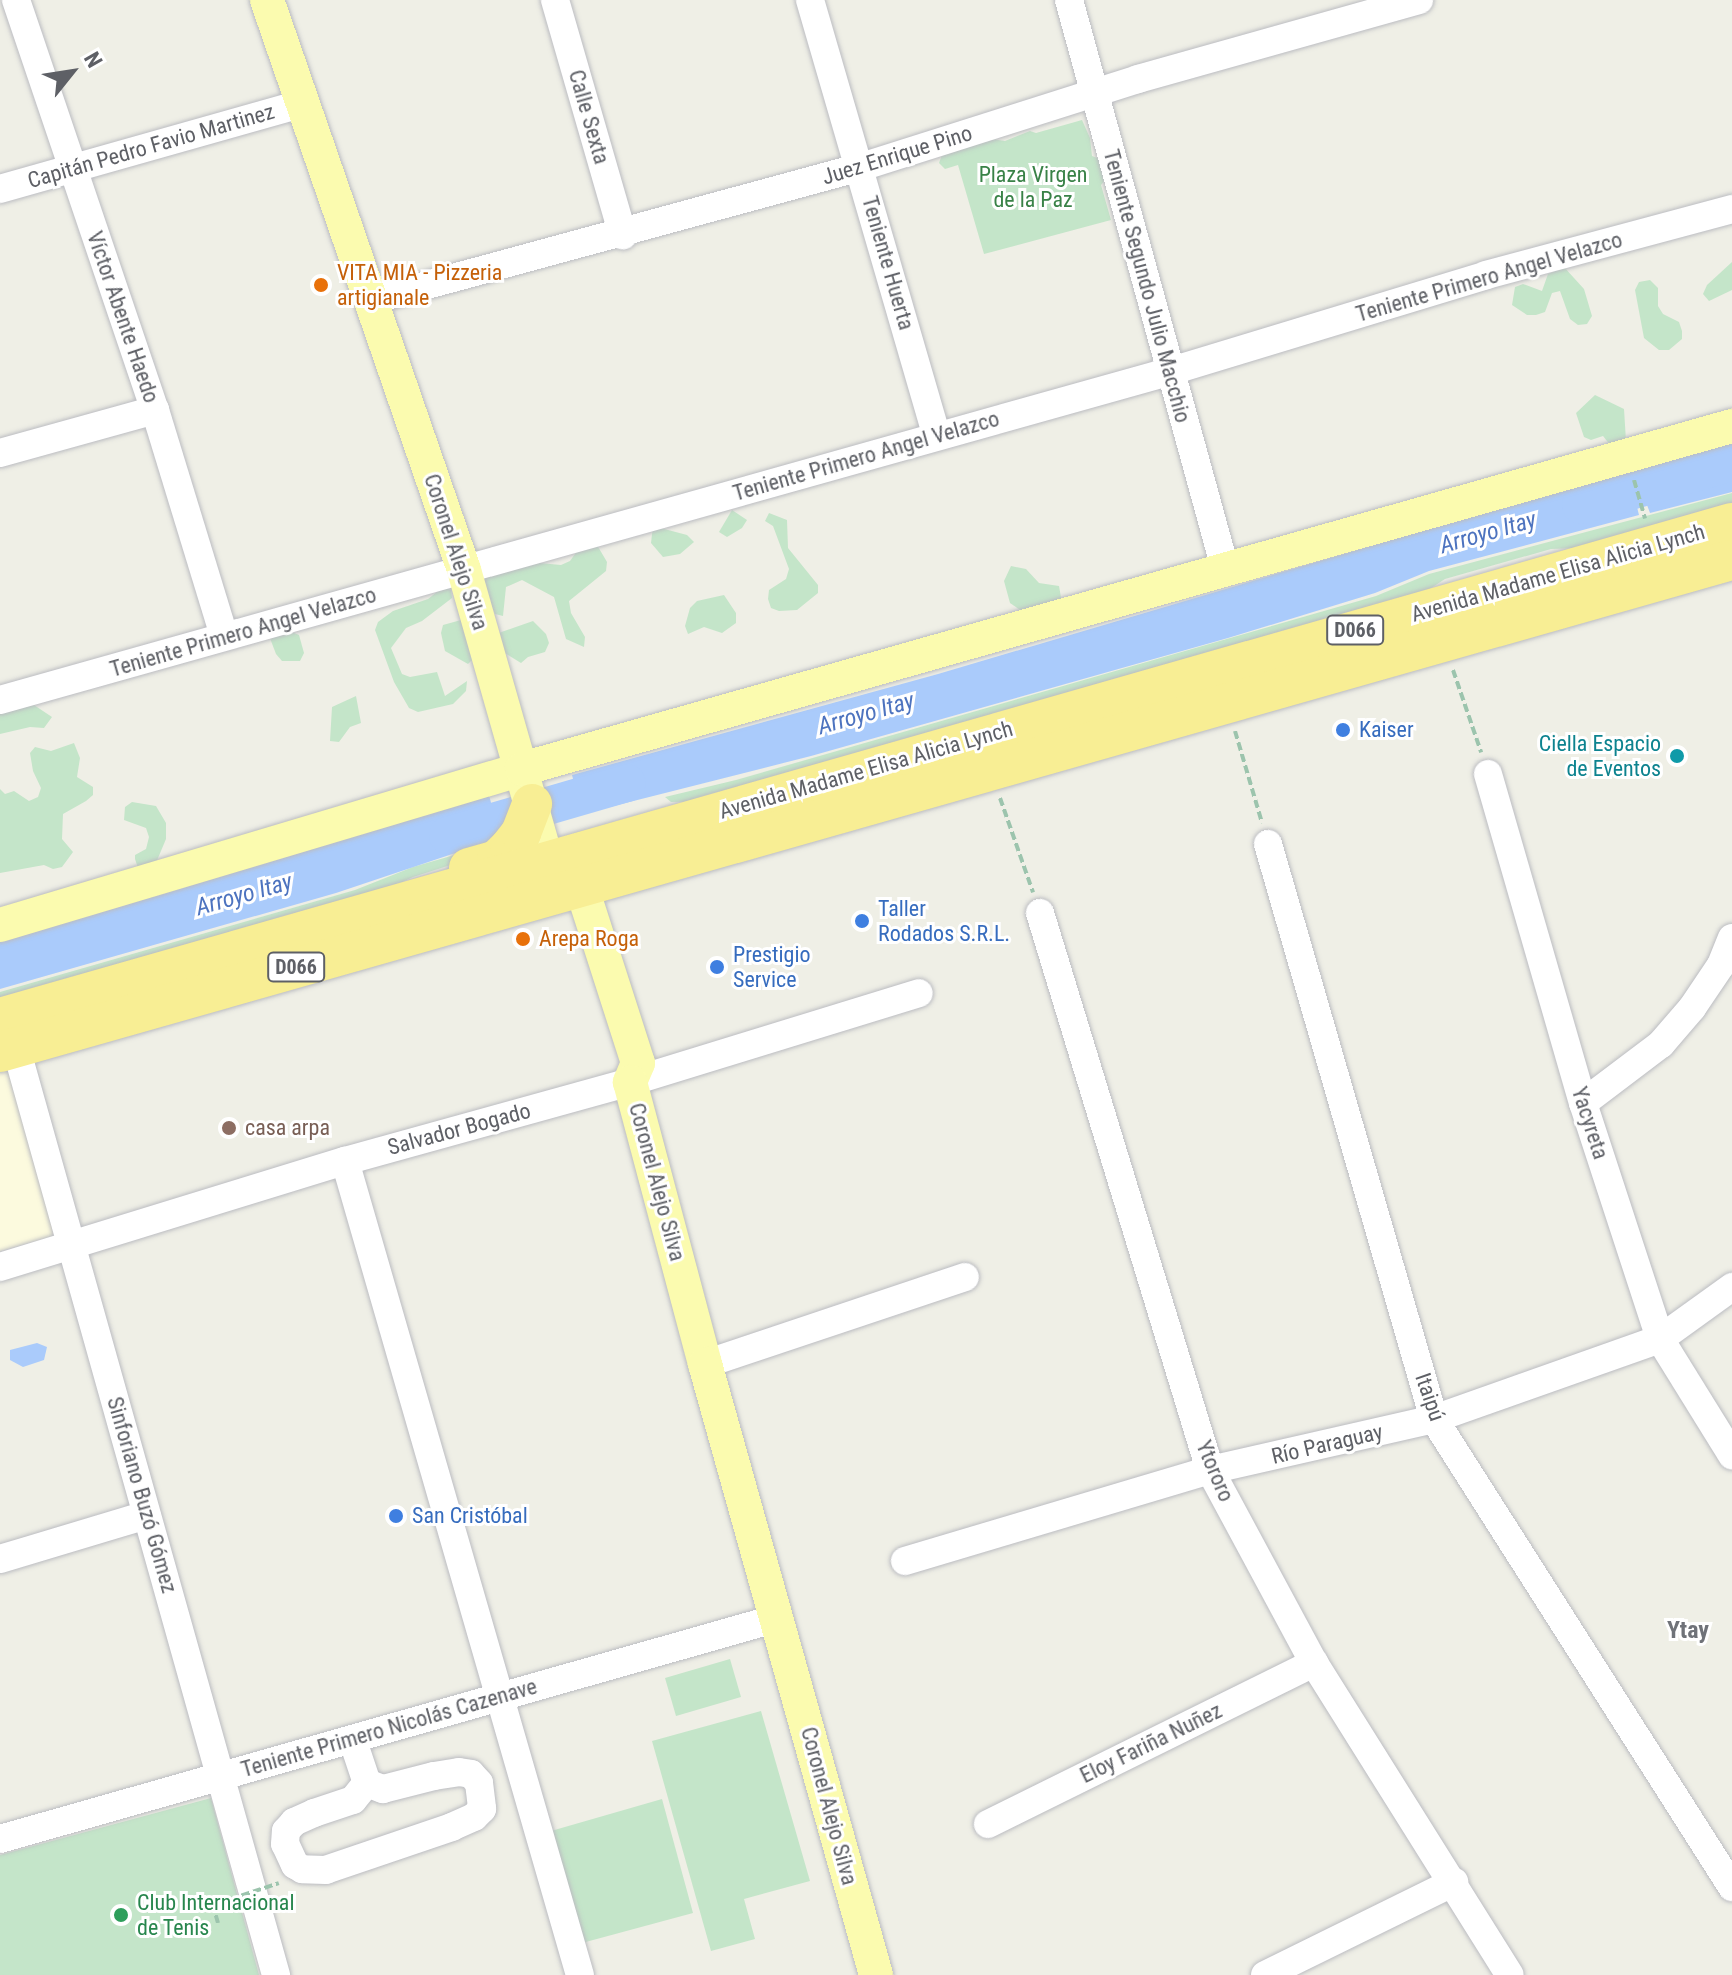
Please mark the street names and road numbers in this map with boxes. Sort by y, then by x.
street label: Calle Sexta [563,67,615,167]
street label: Capitán Pedro Favio Martinez [25,98,277,194]
street label: Juez Enrique Pino [819,120,975,190]
street label: Teniente Segundo Julio Macchio [1098,147,1196,425]
street label: Teniente Huerta [856,193,920,333]
street label: Teniente Primero Angel Velazco [1353,226,1625,328]
street label: Víctor Abente Haedo [81,228,165,406]
street label: Teniente Primero Angel Velazco [730,405,1002,507]
street label: Coronel Alejo Silva [418,471,494,633]
street label: Avenida Madame Elisa Alicia Lynch [1408,518,1708,628]
street label: Teniente Primero Angel Velazco [107,581,379,683]
road number: D066 [1325,614,1385,646]
street label: Avenida Madame Elisa Alicia Lynch [716,715,1016,825]
road number: D066 [266,951,326,983]
street label: Yacyreta [1566,1084,1614,1162]
street label: Salvador Bogado [385,1097,533,1161]
street label: Coronel Alejo Silva [623,1100,691,1264]
street label: Itaipú [1410,1369,1450,1425]
street label: Sinforiano Buzó Gómez [101,1394,183,1596]
street label: Río Paraguay [1269,1418,1385,1470]
street label: Ytororo [1190,1437,1240,1505]
street label: Teniente Primero Nicolás Cazenave [238,1673,540,1783]
street label: Eloy Fariña Nuñez [1076,1697,1226,1789]
street label: Coronel Alejo Silva [795,1724,863,1888]

